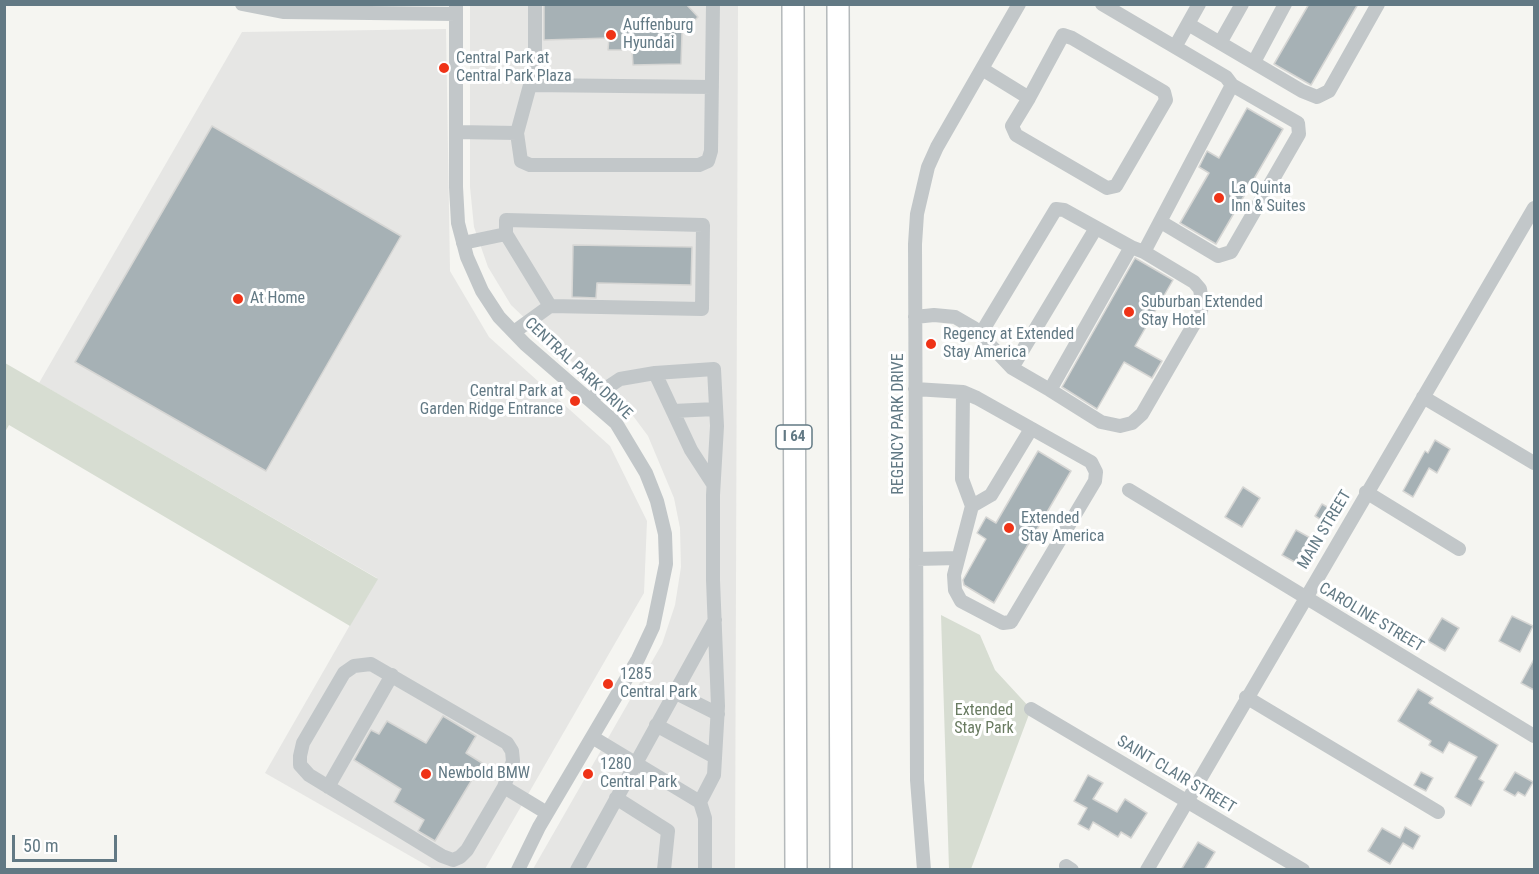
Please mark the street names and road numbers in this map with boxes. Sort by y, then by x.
street label: CENTRAL PARK DRIVE [520,314,636,424]
street label: REGENCY PARK DRIVE [889,353,909,495]
road number: I 64 [776,425,812,449]
street label: MAIN STREET [1294,487,1356,573]
street label: CAROLINE STREET [1315,579,1427,657]
street label: SAINT CLAIR STREET [1113,732,1239,818]

